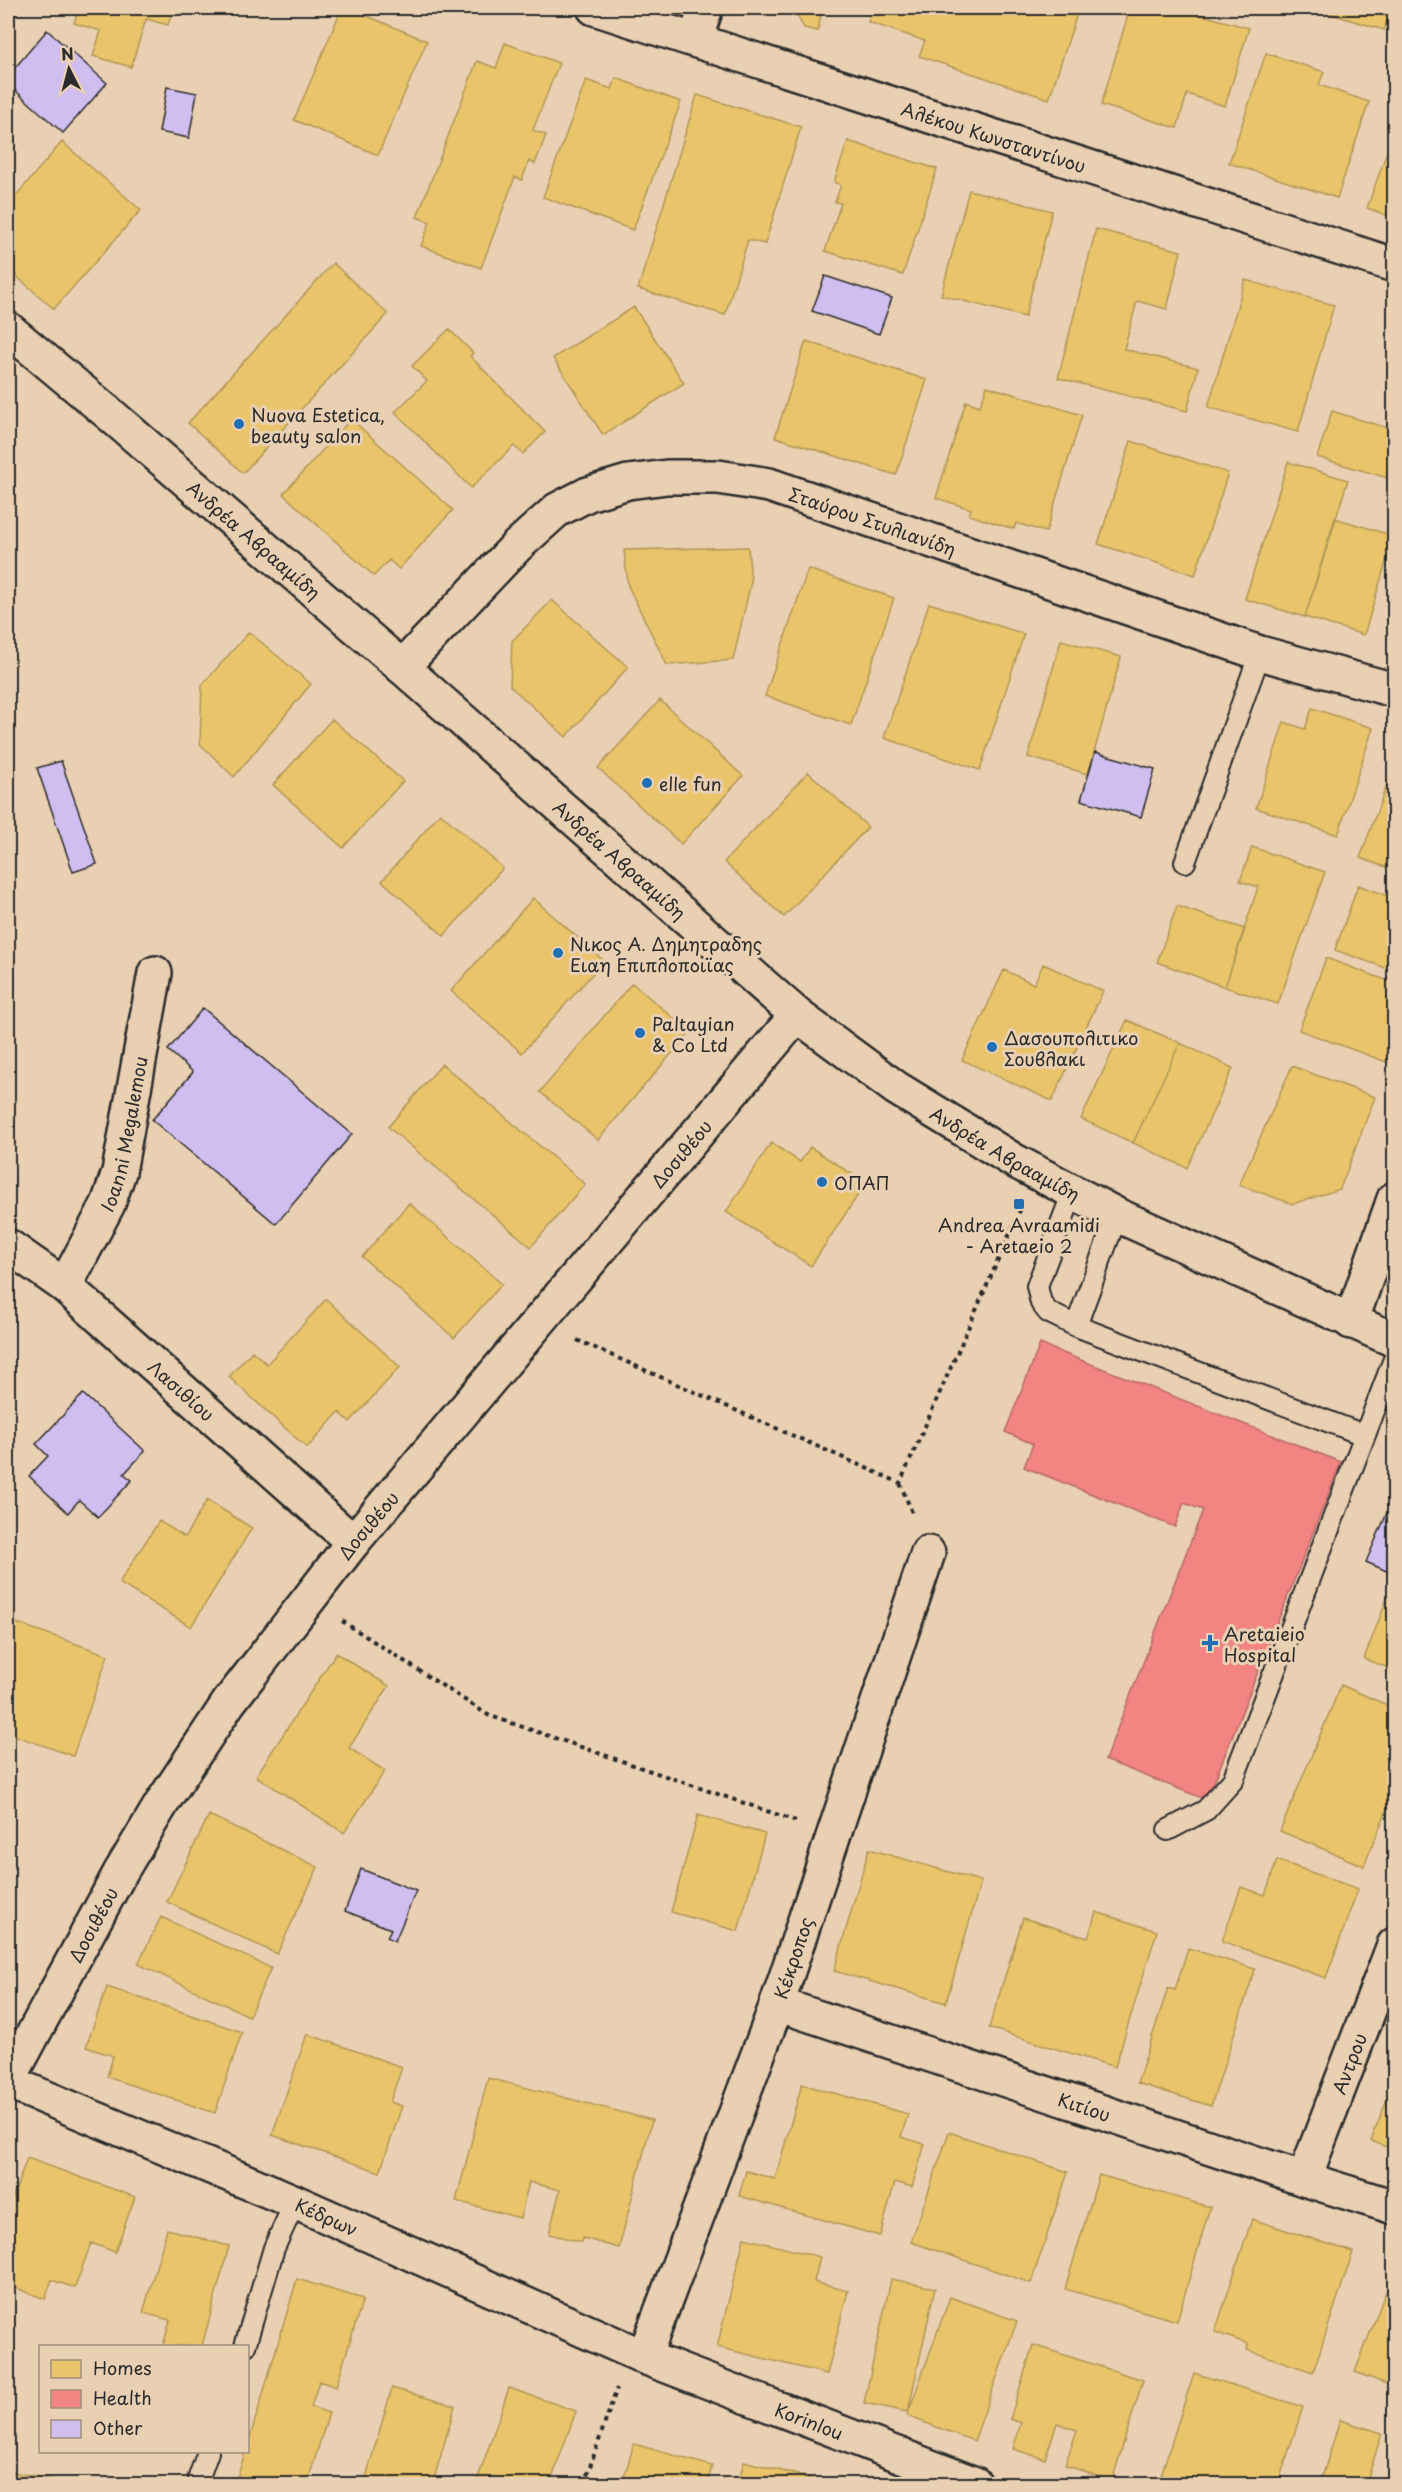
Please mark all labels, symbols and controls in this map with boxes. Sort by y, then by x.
north arrow [39,39,99,99]
text: N [60,40,75,66]
street label: Αλέκου Κωνσταντίνου [898,94,1090,179]
place label: Nuova Estetica, beauty salon [251,401,385,449]
marker: Nuova Estetica, beauty salon [232,417,246,431]
street label: Ανδρέα Αβρααμίδη [182,474,327,605]
street label: Σταύρου Στυλιανίδη [786,479,960,562]
place label: elle fun [659,770,722,797]
marker: elle fun [640,776,654,790]
street label: Ανδρέα Αβρααμίδη [548,793,693,925]
place label: Νικος Α. Δημητραδης Ειαη Επιπλοποιϊας [570,930,762,978]
marker: Νικος Α. Δημητραδης Ειαη Επιπλοποιϊας [551,946,565,960]
place label: Paltayian & Co Ltd [652,1010,735,1058]
place label: Δασουπολιτικο Σουβλακι [1004,1024,1138,1072]
marker: Paltayian & Co Ltd [633,1026,647,1040]
marker: Δασουπολιτικο Σουβλακι [985,1040,999,1054]
street label: Ioanni Megalemou [93,1054,153,1216]
street label: Ανδρέα Αβρααμίδη [925,1099,1085,1207]
street label: Δοσιθέου [644,1113,717,1193]
place label: ΟΠΑΠ [834,1169,890,1196]
marker: ΟΠΑΠ [815,1175,829,1189]
marker: Andrea Avraamidi - Aretaeio 2 [1012,1197,1026,1211]
place label: Andrea Avraamidi - Aretaeio 2 [938,1211,1100,1259]
street label: Λασιθίου [143,1353,221,1427]
street label: Δοσιθέου [331,1485,404,1565]
place label: Aretaieio Hospital [1224,1620,1305,1668]
marker: Aretaieio Hospital [1201,1634,1219,1652]
street label: Δοσιθέου [61,1882,124,1967]
street label: Κέκροπος [766,1913,819,2002]
street label: Αντρου [1324,2029,1373,2098]
street label: Κιτίου [1055,2085,1114,2127]
street label: Κέδρων [291,2190,363,2242]
legend [39,2345,249,2453]
text: Homes [93,2354,151,2381]
text: Health [93,2384,152,2411]
street label: Korinlou [771,2395,847,2446]
text: Other [93,2414,143,2441]

